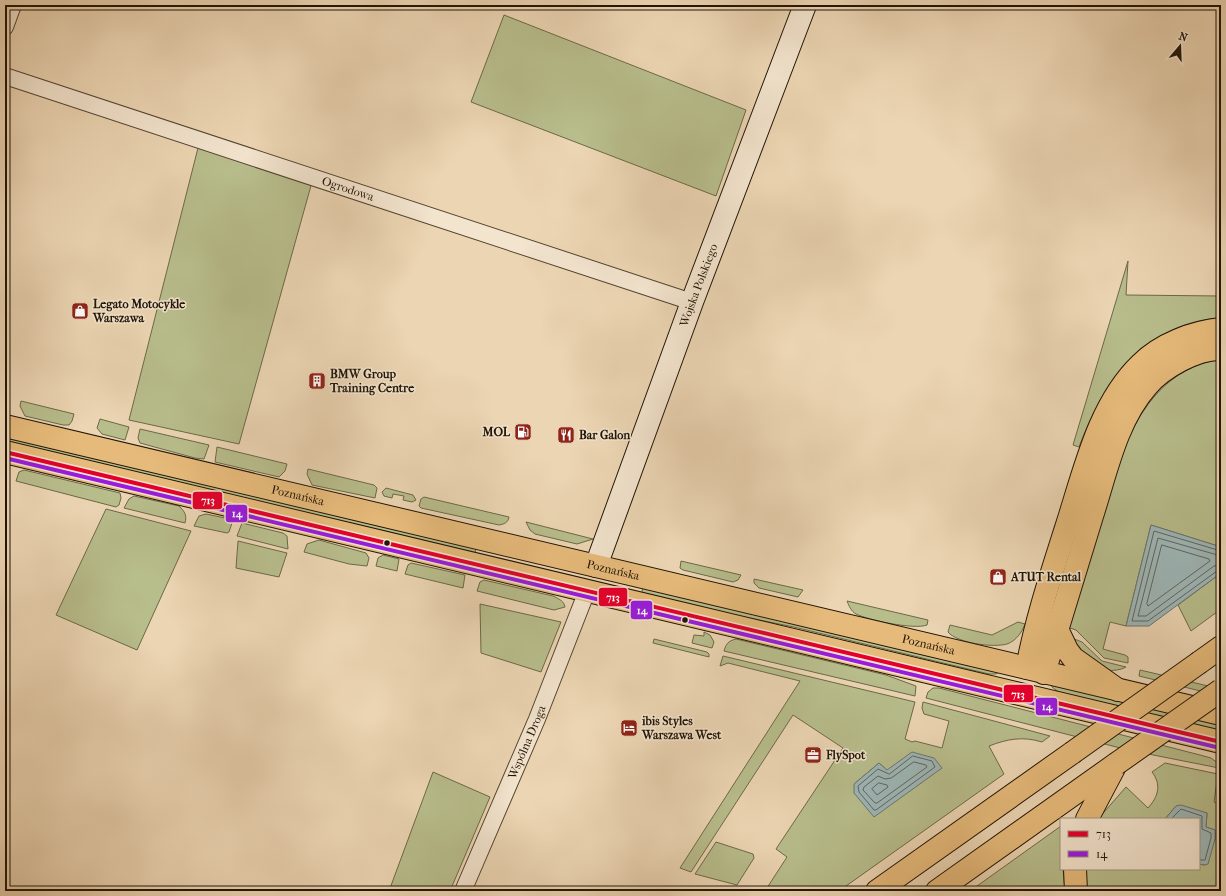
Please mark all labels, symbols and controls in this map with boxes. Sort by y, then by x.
north arrow [1160,26,1200,66]
text: N [1177,30,1190,45]
street label: Ogrodowa [320,174,376,204]
street label: Wojska Polskiego [676,242,721,330]
place label: Legato Motocykle Warszawa [92,297,185,325]
shop icon: Legato Motocykle Warszawa [70,301,90,321]
place label: BMW Group Training Centre [329,367,414,396]
building icon: BMW Group Training Centre [307,371,327,391]
fuel station icon: MOL [513,422,533,442]
place label: MOL [482,425,511,439]
restaurant icon: Bar Galon [556,425,576,445]
place label: Bar Galon [579,428,631,442]
street label: Poznańska [270,482,326,509]
line badge: 713 [192,491,223,510]
text: 713 [200,494,215,507]
line badge: 14 [225,504,248,523]
text: 14 [232,507,243,520]
unlabelled marker [382,538,392,548]
street label: Poznańska [585,557,642,583]
shop icon: ATUT Rental [988,567,1008,587]
place label: ATUT Rental [1010,570,1082,584]
line badge: 713 [598,587,628,607]
text: 713 [605,591,620,604]
line badge: 14 [630,600,653,620]
text: 14 [637,604,648,617]
unlabelled marker [680,615,690,625]
street label: Poznańska [901,632,957,658]
line badge: 713 [1003,684,1034,703]
text: 713 [1010,688,1025,701]
line badge: 14 [1035,697,1058,716]
text: 14 [1042,700,1053,713]
street label: Wspólna Droga [505,703,549,782]
place label: ibis Styles Warszawa West [641,714,722,742]
hotel icon: ibis Styles Warszawa West [619,718,639,738]
office icon: FlySpot [803,745,823,765]
place label: FlySpot [825,748,866,763]
legend [1060,818,1200,870]
text: 713 [1096,827,1111,841]
text: 14 [1096,847,1108,861]

